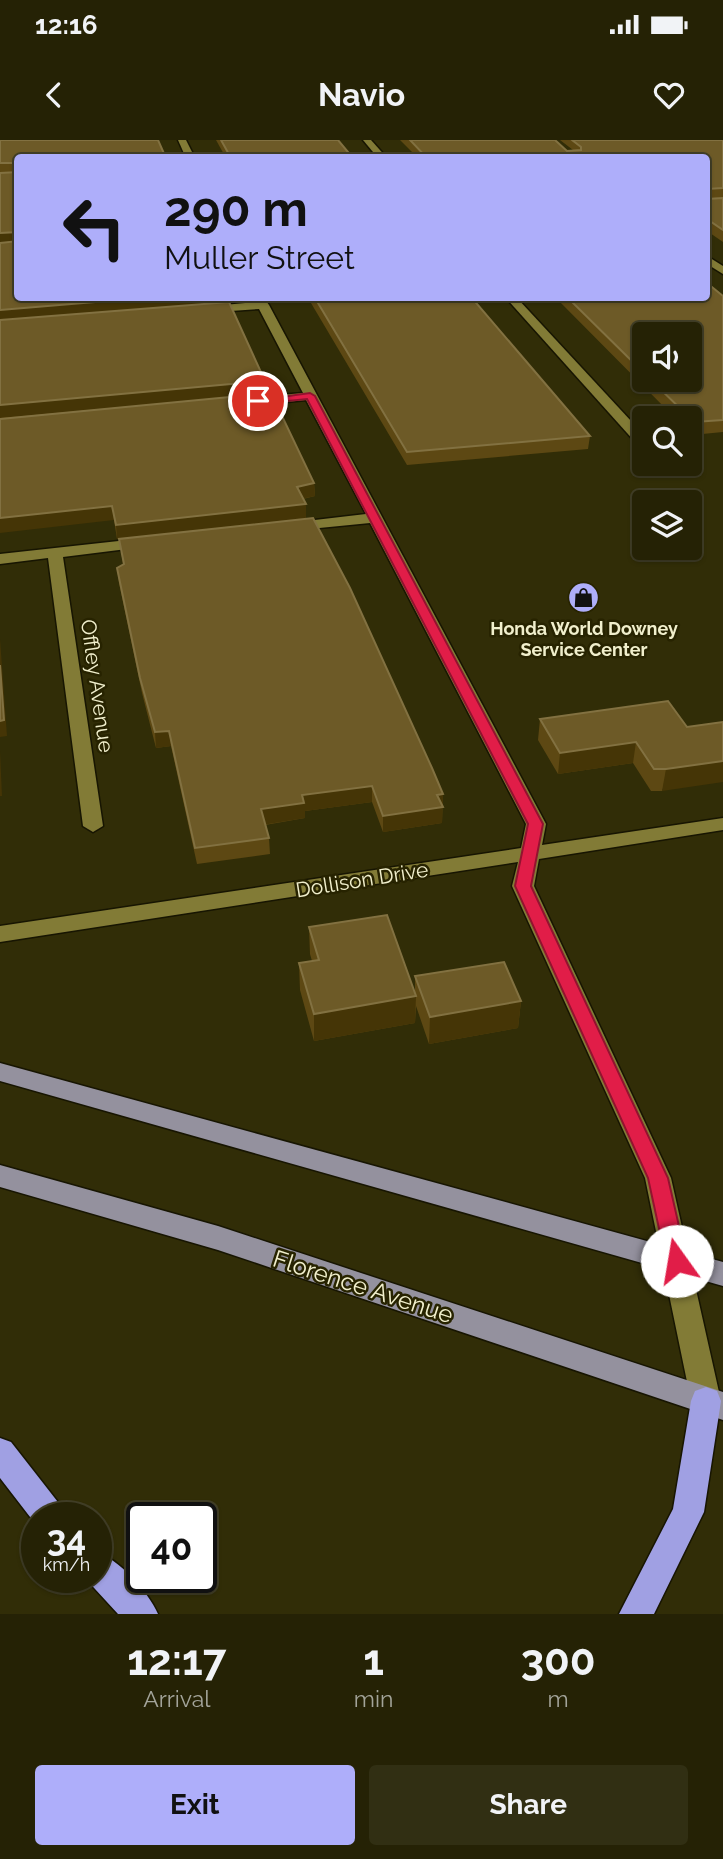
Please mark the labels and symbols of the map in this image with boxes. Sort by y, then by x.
pin [228,371,288,431]
shop icon: Honda World Downey Service Center [567,581,601,615]
street label: Offley Avenue [76,618,119,754]
place label: Honda World Downey Service Center [490,618,678,660]
street label: Dollison Drive [294,857,430,902]
position arrow [640,1224,714,1298]
street label: Florence Avenue [269,1244,457,1329]
speed limit sign: 40 [126,1502,217,1593]

